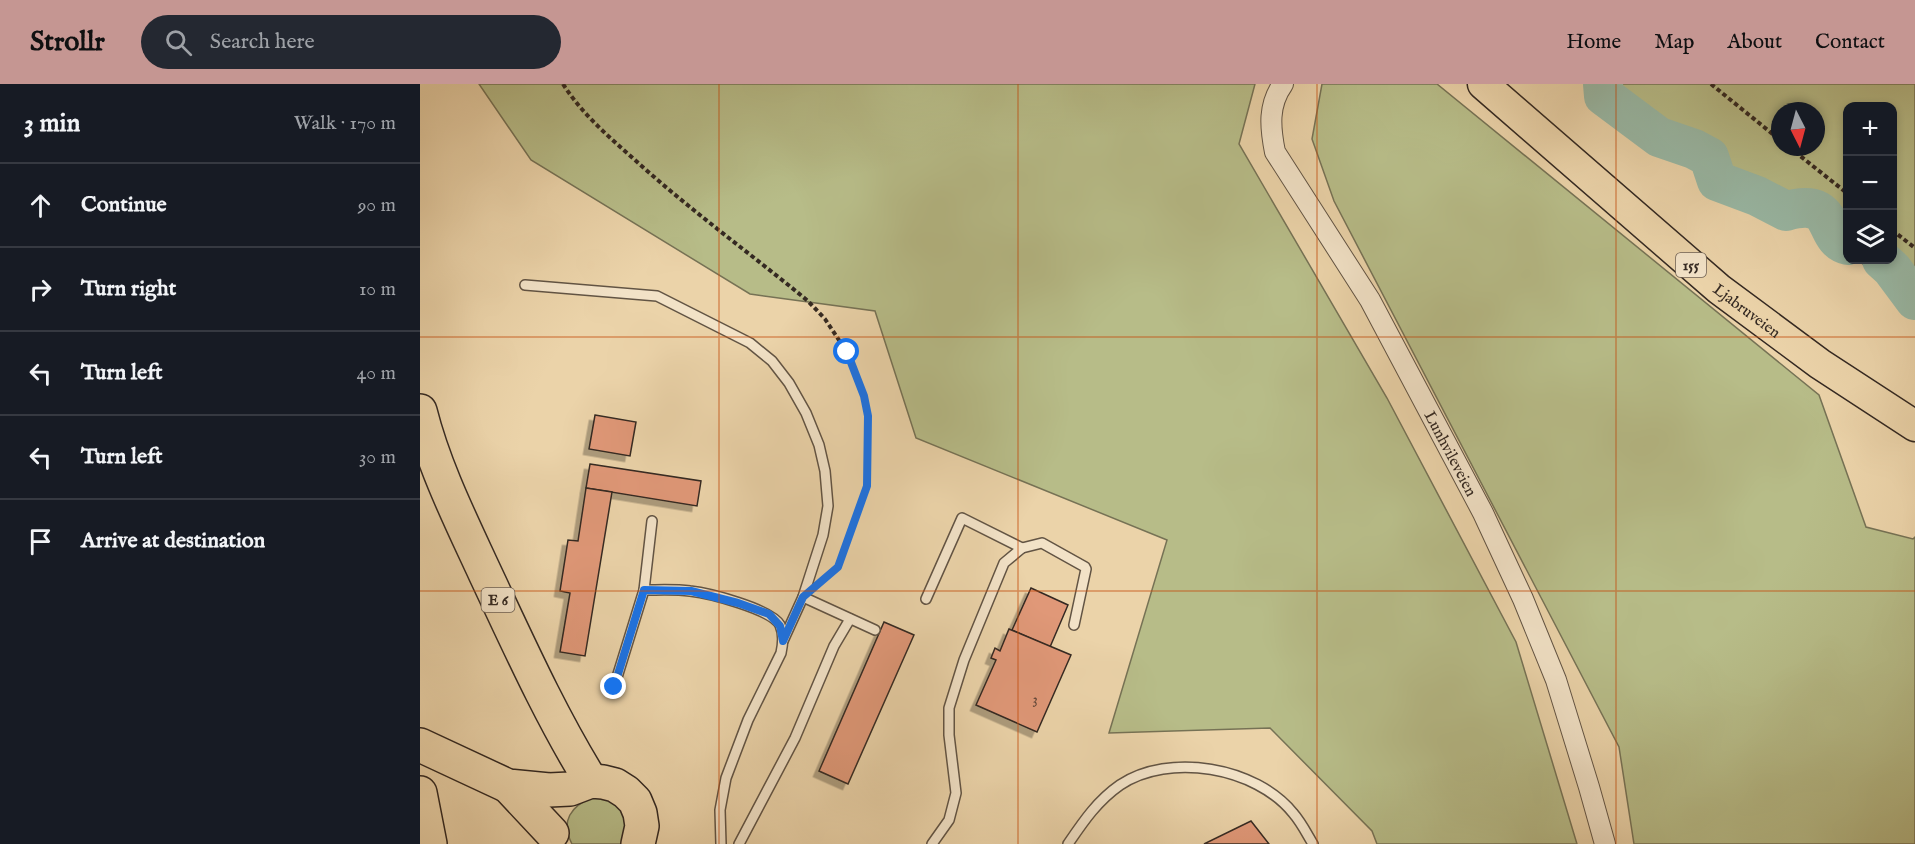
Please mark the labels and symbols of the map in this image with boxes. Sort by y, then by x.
north arrow [1771,102,1825,156]
road number: 155 [1676,253,1706,277]
street label: Ljabruveien [1708,280,1784,344]
route start [833,338,859,364]
street label: Lunhvileveien [1419,408,1481,501]
road number: E 6 [482,588,514,612]
route end [600,673,626,699]
house number: 3 [1032,691,1038,709]

